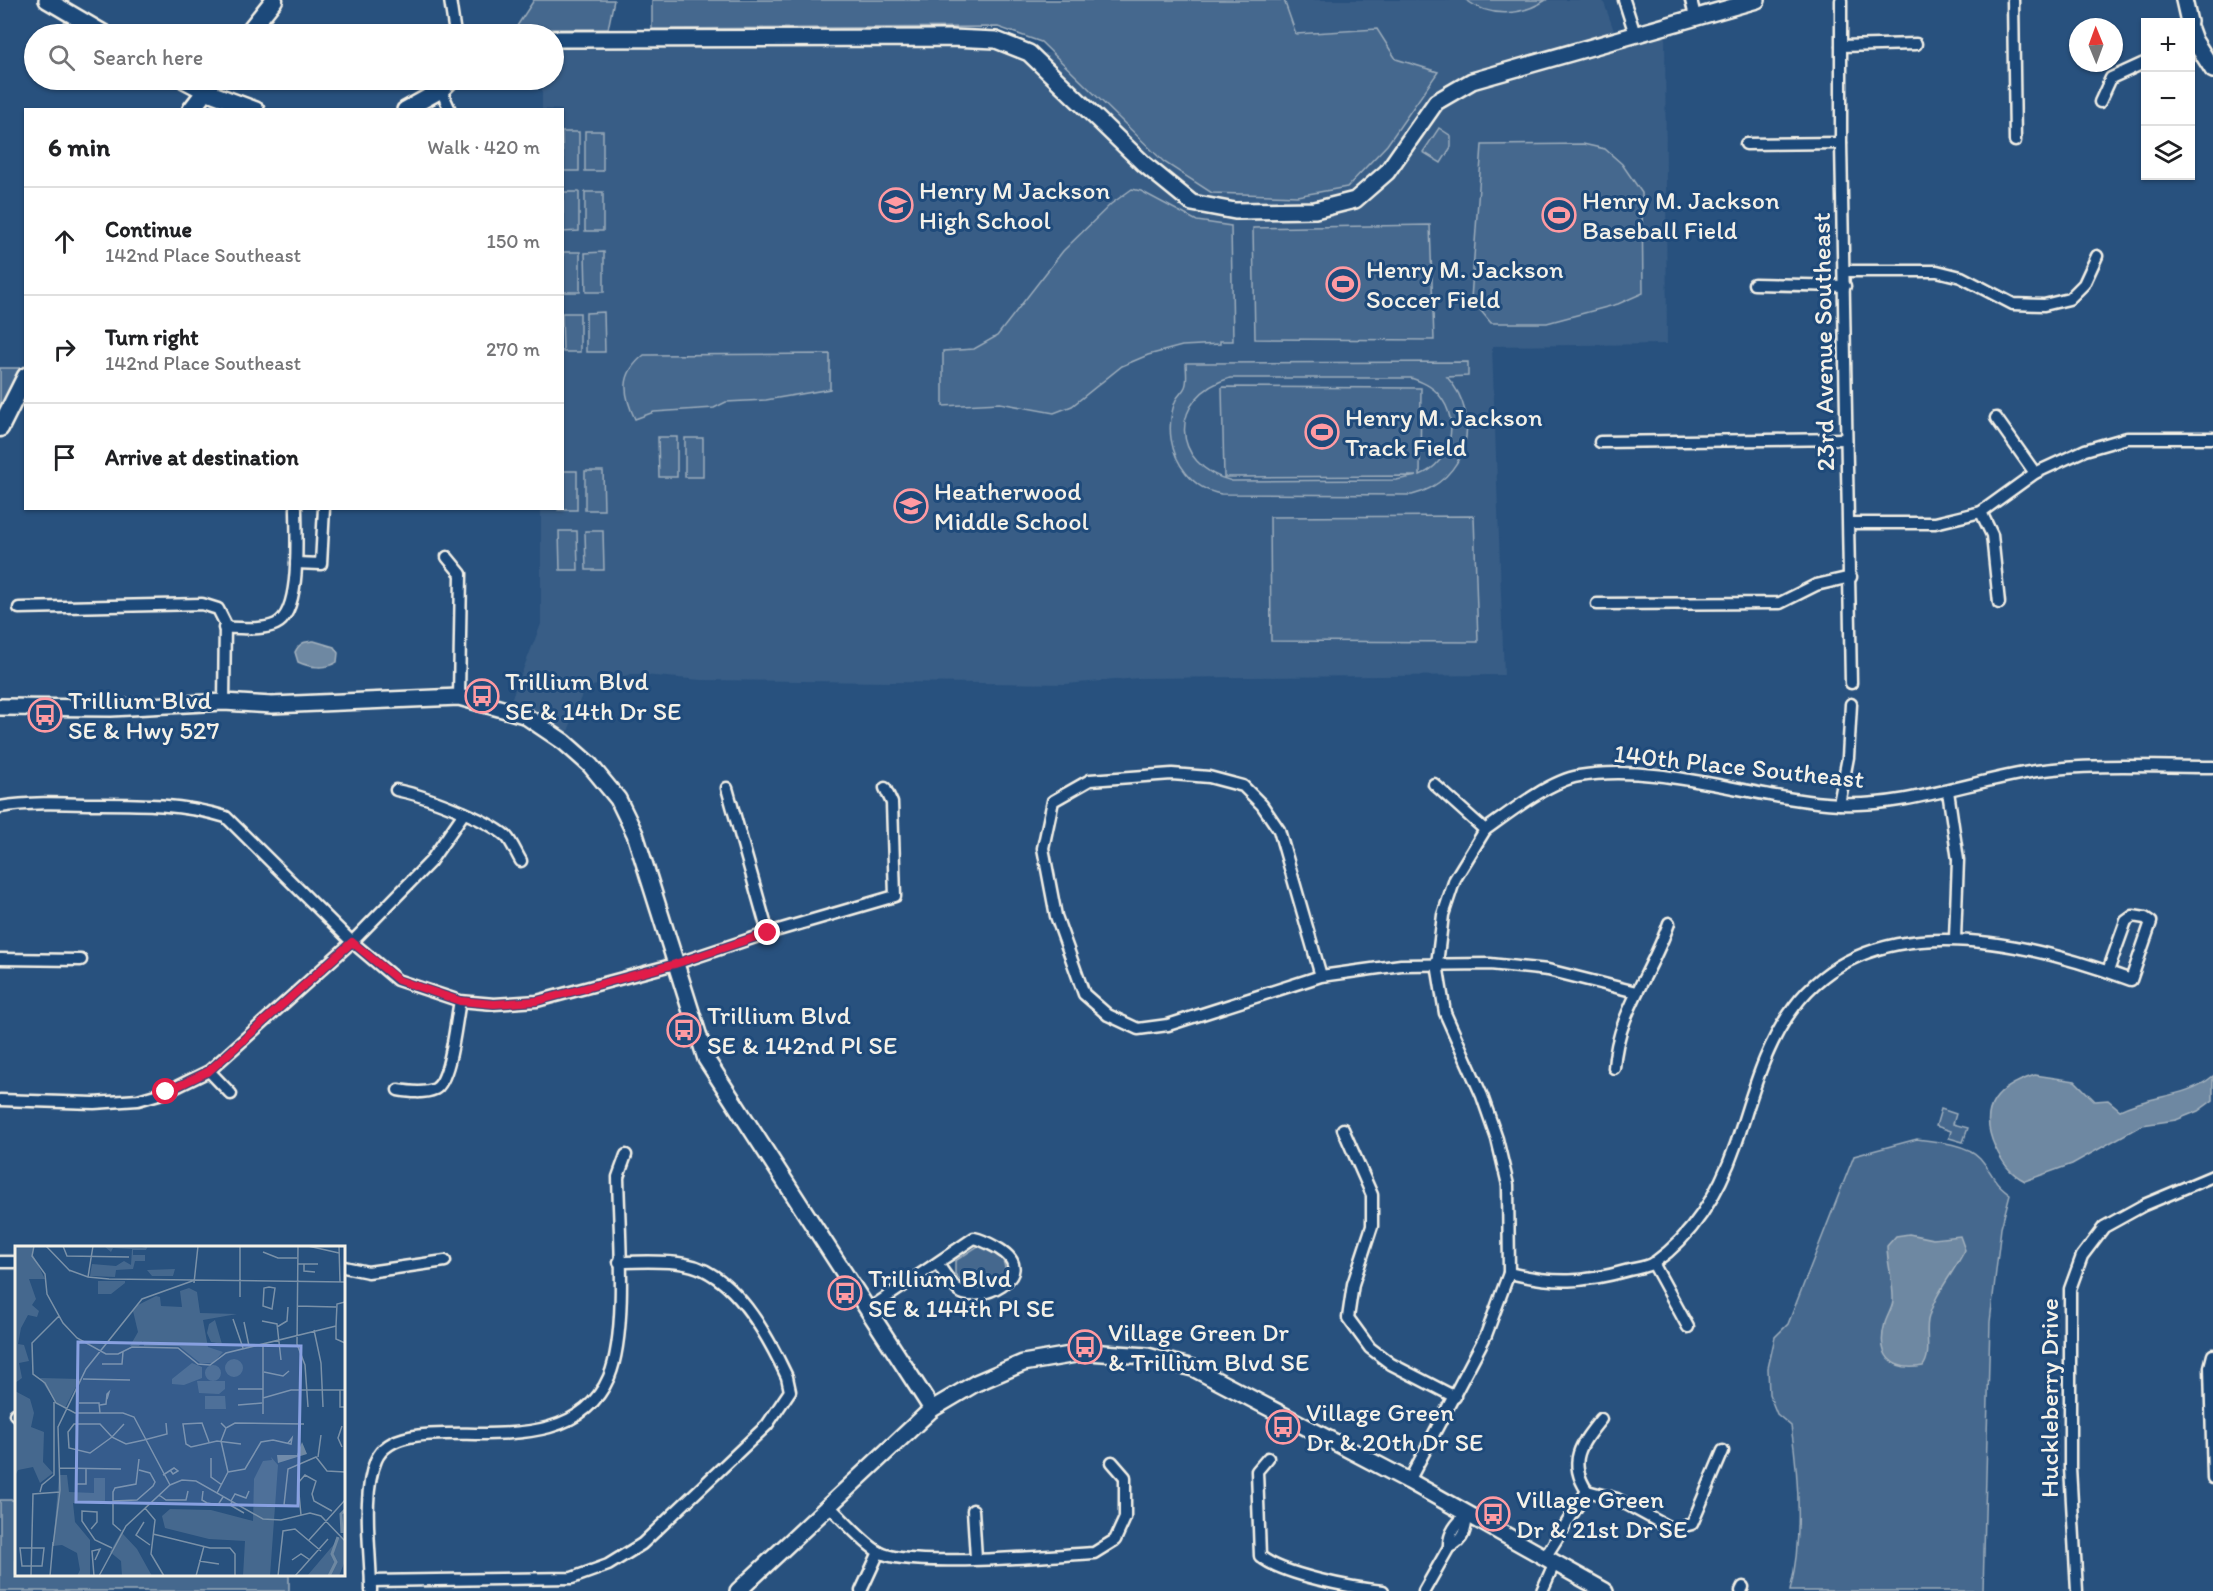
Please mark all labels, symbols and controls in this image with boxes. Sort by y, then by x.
north arrow [2069,18,2123,72]
map controls [2141,18,2195,180]
button: + [2141,18,2195,72]
search box [24,24,564,90]
icon: search [45,41,78,74]
text: Search here [93,44,203,71]
button: − [2141,72,2195,126]
button: layers [2141,126,2195,180]
text: 6 min [48,131,110,163]
text: Walk · 420 m [427,135,540,159]
place label: Henry M Jackson High School [919,174,1111,236]
place label: Henry M. Jackson Baseball Field [1582,184,1780,246]
school or university icon: Henry M Jackson High School [878,187,914,223]
sports icon: Henry M. Jackson Baseball Field [1541,197,1577,233]
street label: 23rd Avenue Southeast [1805,212,1841,472]
text: Continue [105,216,192,243]
icon: ahead [48,225,81,258]
text: 150 m [487,229,540,253]
text: 142nd Place Southeast [105,243,301,267]
place label: Henry M. Jackson Soccer Field [1366,253,1564,315]
sports icon: Henry M. Jackson Soccer Field [1325,266,1361,302]
text: Turn right [105,324,199,351]
icon: right [48,333,81,366]
text: 270 m [486,337,540,361]
text: 142nd Place Southeast [105,351,301,375]
place label: Henry M. Jackson Track Field [1345,401,1543,463]
sports icon: Henry M. Jackson Track Field [1304,414,1340,450]
icon: arrive [48,441,81,474]
text: Arrive at destination [105,444,299,471]
place label: Heatherwood Middle School [934,475,1089,537]
school or university icon: Heatherwood Middle School [893,488,929,524]
place label: Trillium Blvd SE & 14th Dr SE [505,665,681,727]
bus stop icon: Trillium Blvd SE & 14th Dr SE [464,678,500,714]
place label: Trillium Blvd SE & Hwy 527 [68,684,220,746]
bus stop icon: Trillium Blvd SE & Hwy 527 [27,697,63,733]
street label: 140th Place Southeast [1612,737,1866,795]
route end [754,919,780,945]
place label: Trillium Blvd SE & 142nd Pl SE [707,999,897,1061]
bus stop icon: Trillium Blvd SE & 142nd Pl SE [666,1012,702,1048]
route start [152,1078,178,1104]
inset map [15,1246,345,1576]
place label: Trillium Blvd SE & 144th Pl SE [868,1262,1055,1324]
bus stop icon: Trillium Blvd SE & 144th Pl SE [827,1275,863,1311]
street label: Huckleberry Drive [2033,1298,2065,1498]
place label: Village Green Dr & Trillium Blvd SE [1108,1316,1309,1378]
bus stop icon: Village Green Dr & Trillium Blvd SE [1067,1329,1103,1365]
place label: Village Green Dr & 20th Dr SE [1306,1396,1483,1458]
bus stop icon: Village Green Dr & 20th Dr SE [1265,1409,1301,1445]
place label: Village Green Dr & 21st Dr SE [1516,1483,1687,1545]
bus stop icon: Village Green Dr & 21st Dr SE [1475,1496,1511,1532]

